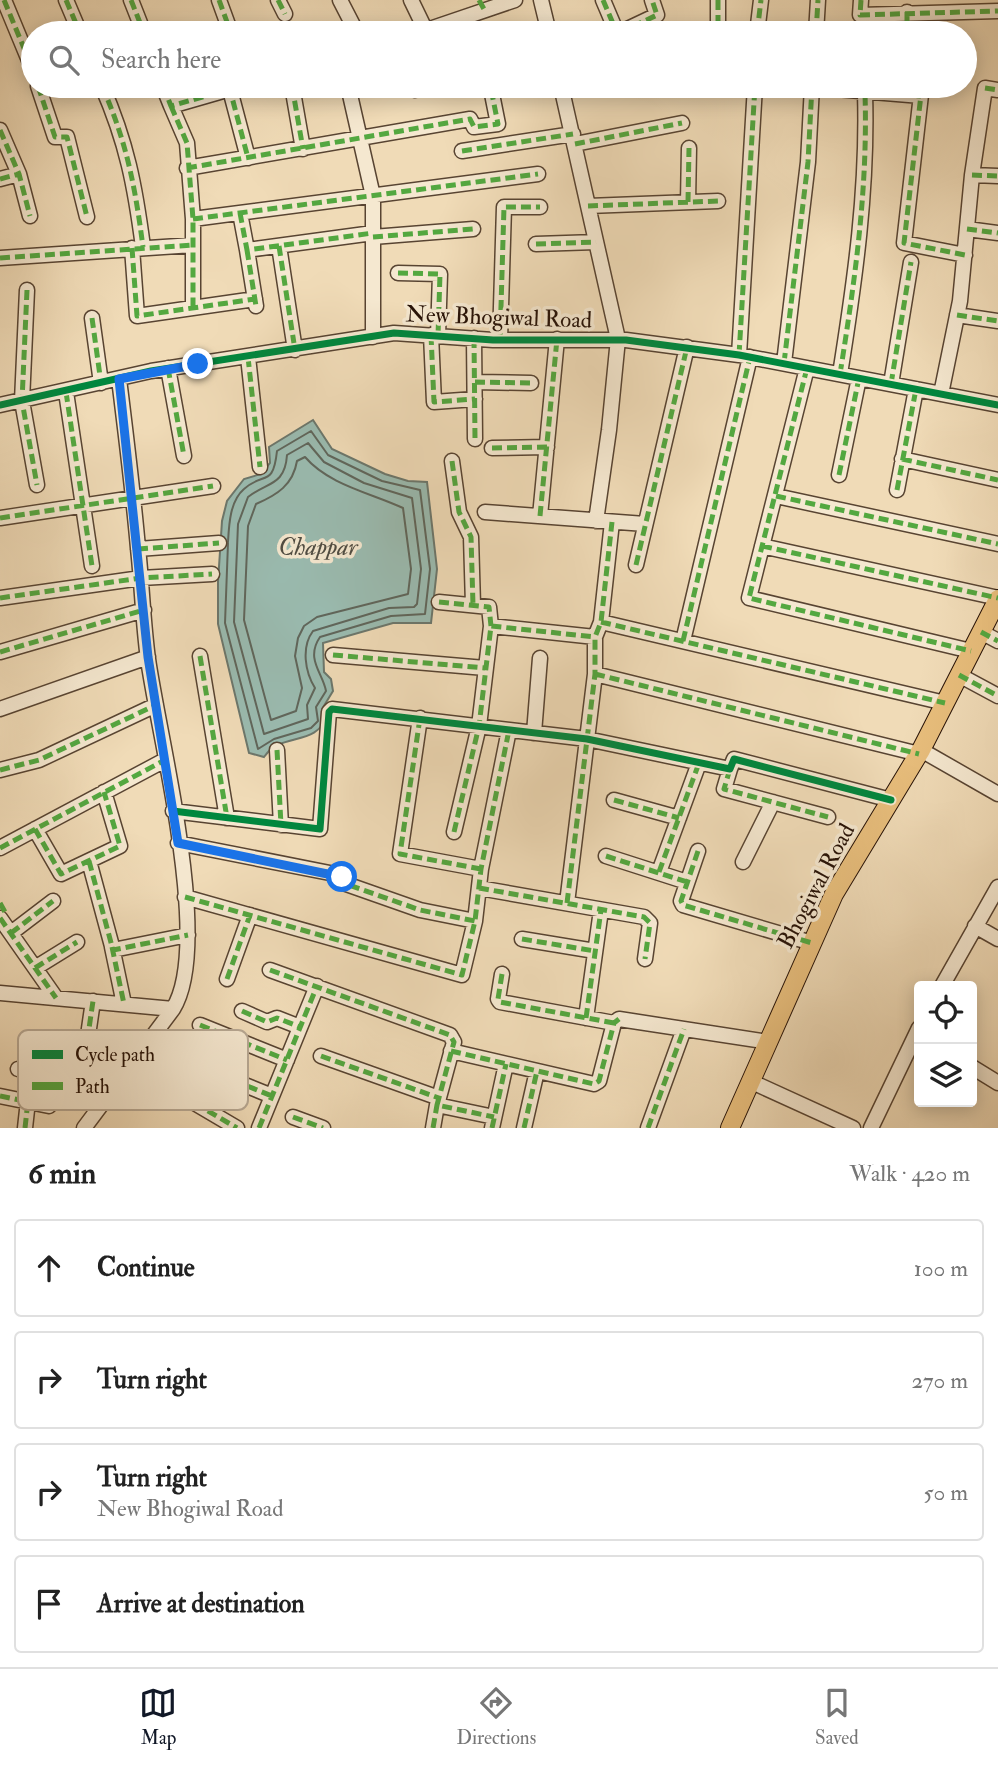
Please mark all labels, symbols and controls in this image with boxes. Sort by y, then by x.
search box [21,21,977,98]
icon: search [45,41,83,79]
text: Search here [101,44,221,76]
street label: New Bhogiwal Road [405,299,593,335]
route end [182,348,213,379]
water label: Chappar [279,532,358,563]
street label: Bhogiwal Road [771,818,861,954]
route start [326,861,357,892]
map controls [914,981,977,1107]
button: locate [914,981,977,1044]
legend [18,1030,248,1110]
text: Cycle path [75,1043,155,1068]
button: layers [914,1044,977,1107]
text: Path [75,1075,110,1099]
text: 6 min [28,1155,96,1192]
text: Walk · 420 m [850,1159,970,1188]
icon: ahead [30,1249,68,1287]
text: Continue [97,1252,195,1284]
text: 100 m [914,1254,968,1283]
icon: right [30,1361,68,1399]
text: Turn right [97,1364,207,1396]
text: 270 m [911,1366,968,1395]
text: Turn right [97,1462,207,1494]
icon: right [30,1473,68,1511]
text: 50 m [924,1478,968,1507]
text: New Bhogiwal Road [97,1494,283,1523]
icon: arrive [30,1585,68,1623]
text: Arrive at destination [97,1588,305,1620]
tab: Map [139,1684,177,1750]
tab: Directions [456,1684,536,1750]
tab: Saved [815,1684,859,1750]

